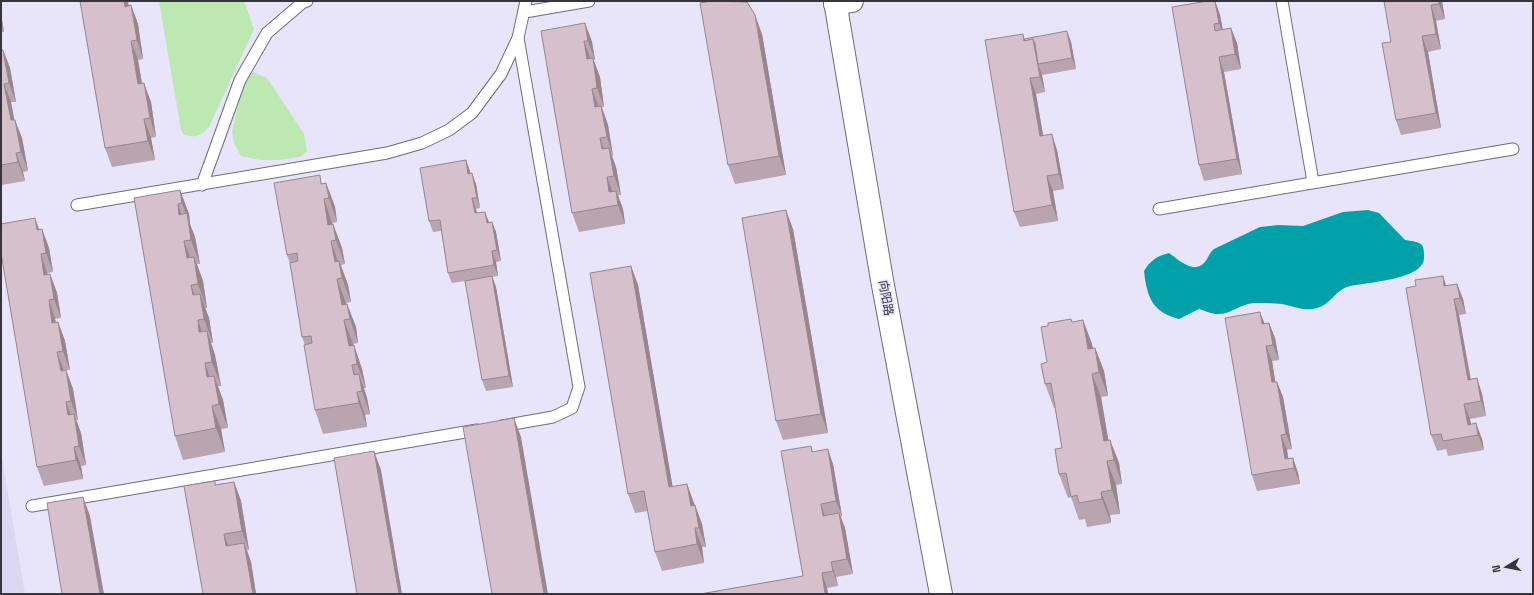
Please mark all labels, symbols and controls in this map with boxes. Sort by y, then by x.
street label: 向阳路 [875,279,897,317]
north arrow [1486,547,1526,587]
text: N [1489,564,1504,574]

